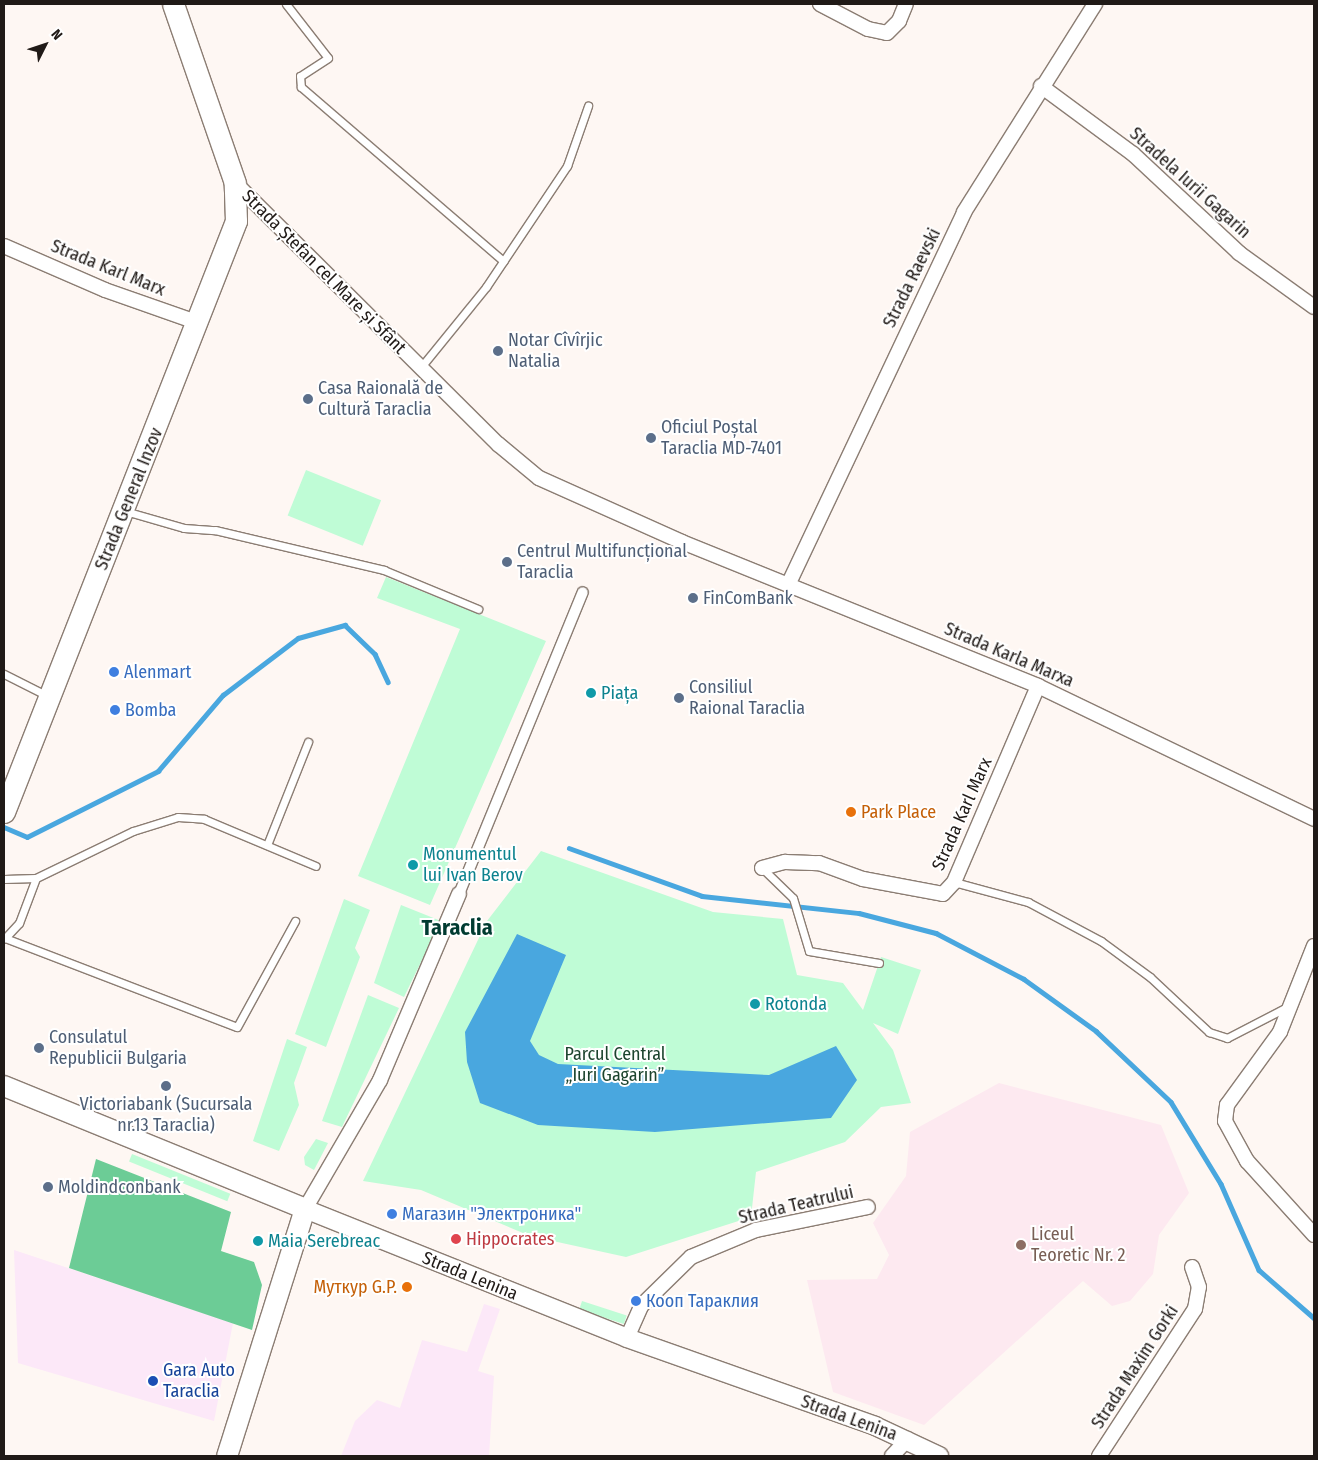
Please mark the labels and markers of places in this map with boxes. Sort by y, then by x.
place label: Notar Cîvîrjic Natalia [508,330,603,372]
marker: Notar Cîvîrjic Natalia [492,345,504,357]
place label: Casa Raională de Cultură Taraclia [318,378,443,420]
marker: Casa Raională de Cultură Taraclia [302,393,314,405]
place label: Oficiul Poștal Taraclia MD-7401 [661,417,782,459]
marker: Oficiul Poștal Taraclia MD-7401 [645,432,657,444]
place label: Centrul Multifuncțional Taraclia [517,541,687,584]
marker: Centrul Multifuncțional Taraclia [501,556,513,568]
place label: FinComBank [703,587,793,609]
marker: FinComBank [687,592,699,604]
place label: Alenmart [124,661,191,683]
marker: Alenmart [108,666,120,678]
place label: Consiliul Raional Taraclia [689,677,805,720]
place label: Piața [601,682,638,704]
marker: Piața [585,687,597,699]
marker: Consiliul Raional Taraclia [673,692,685,704]
place label: Bomba [125,699,176,721]
marker: Bomba [109,704,121,716]
place label: Park Place [861,801,936,823]
marker: Park Place [845,806,857,818]
place label: Monumentul lui Ivan Berov [423,844,523,886]
marker: Monumentul lui Ivan Berov [407,859,419,871]
place label: Rotonda [765,993,827,1015]
marker: Rotonda [749,998,761,1010]
place label: Consulatul Republicii Bulgaria [49,1027,187,1070]
marker: Consulatul Republicii Bulgaria [33,1042,45,1054]
marker: Victoriabank (Sucursala nr.13 Taraclia) [160,1080,172,1092]
place label: Victoriabank (Sucursala nr.13 Taraclia) [80,1094,252,1136]
place label: Moldindconbank [58,1176,181,1198]
marker: Moldindconbank [42,1181,54,1193]
place label: Магазин "Электроника" [402,1203,581,1225]
marker: Магазин "Электроника" [386,1208,398,1220]
place label: Liceul Teoretic Nr. 2 [1031,1224,1125,1266]
place label: Hippocrates [466,1228,555,1250]
place label: Maia Serebreac [268,1230,380,1252]
marker: Hippocrates [450,1233,462,1245]
marker: Maia Serebreac [252,1235,264,1247]
marker: Liceul Teoretic Nr. 2 [1015,1239,1027,1251]
place label: Муткур G.P. [313,1276,397,1298]
marker: Муткур G.P. [401,1281,413,1293]
place label: Кооп Тараклия [646,1290,759,1312]
marker: Кооп Тараклия [630,1295,642,1307]
place label: Gara Auto Taraclia [163,1360,235,1402]
marker: Gara Auto Taraclia [147,1375,159,1387]

